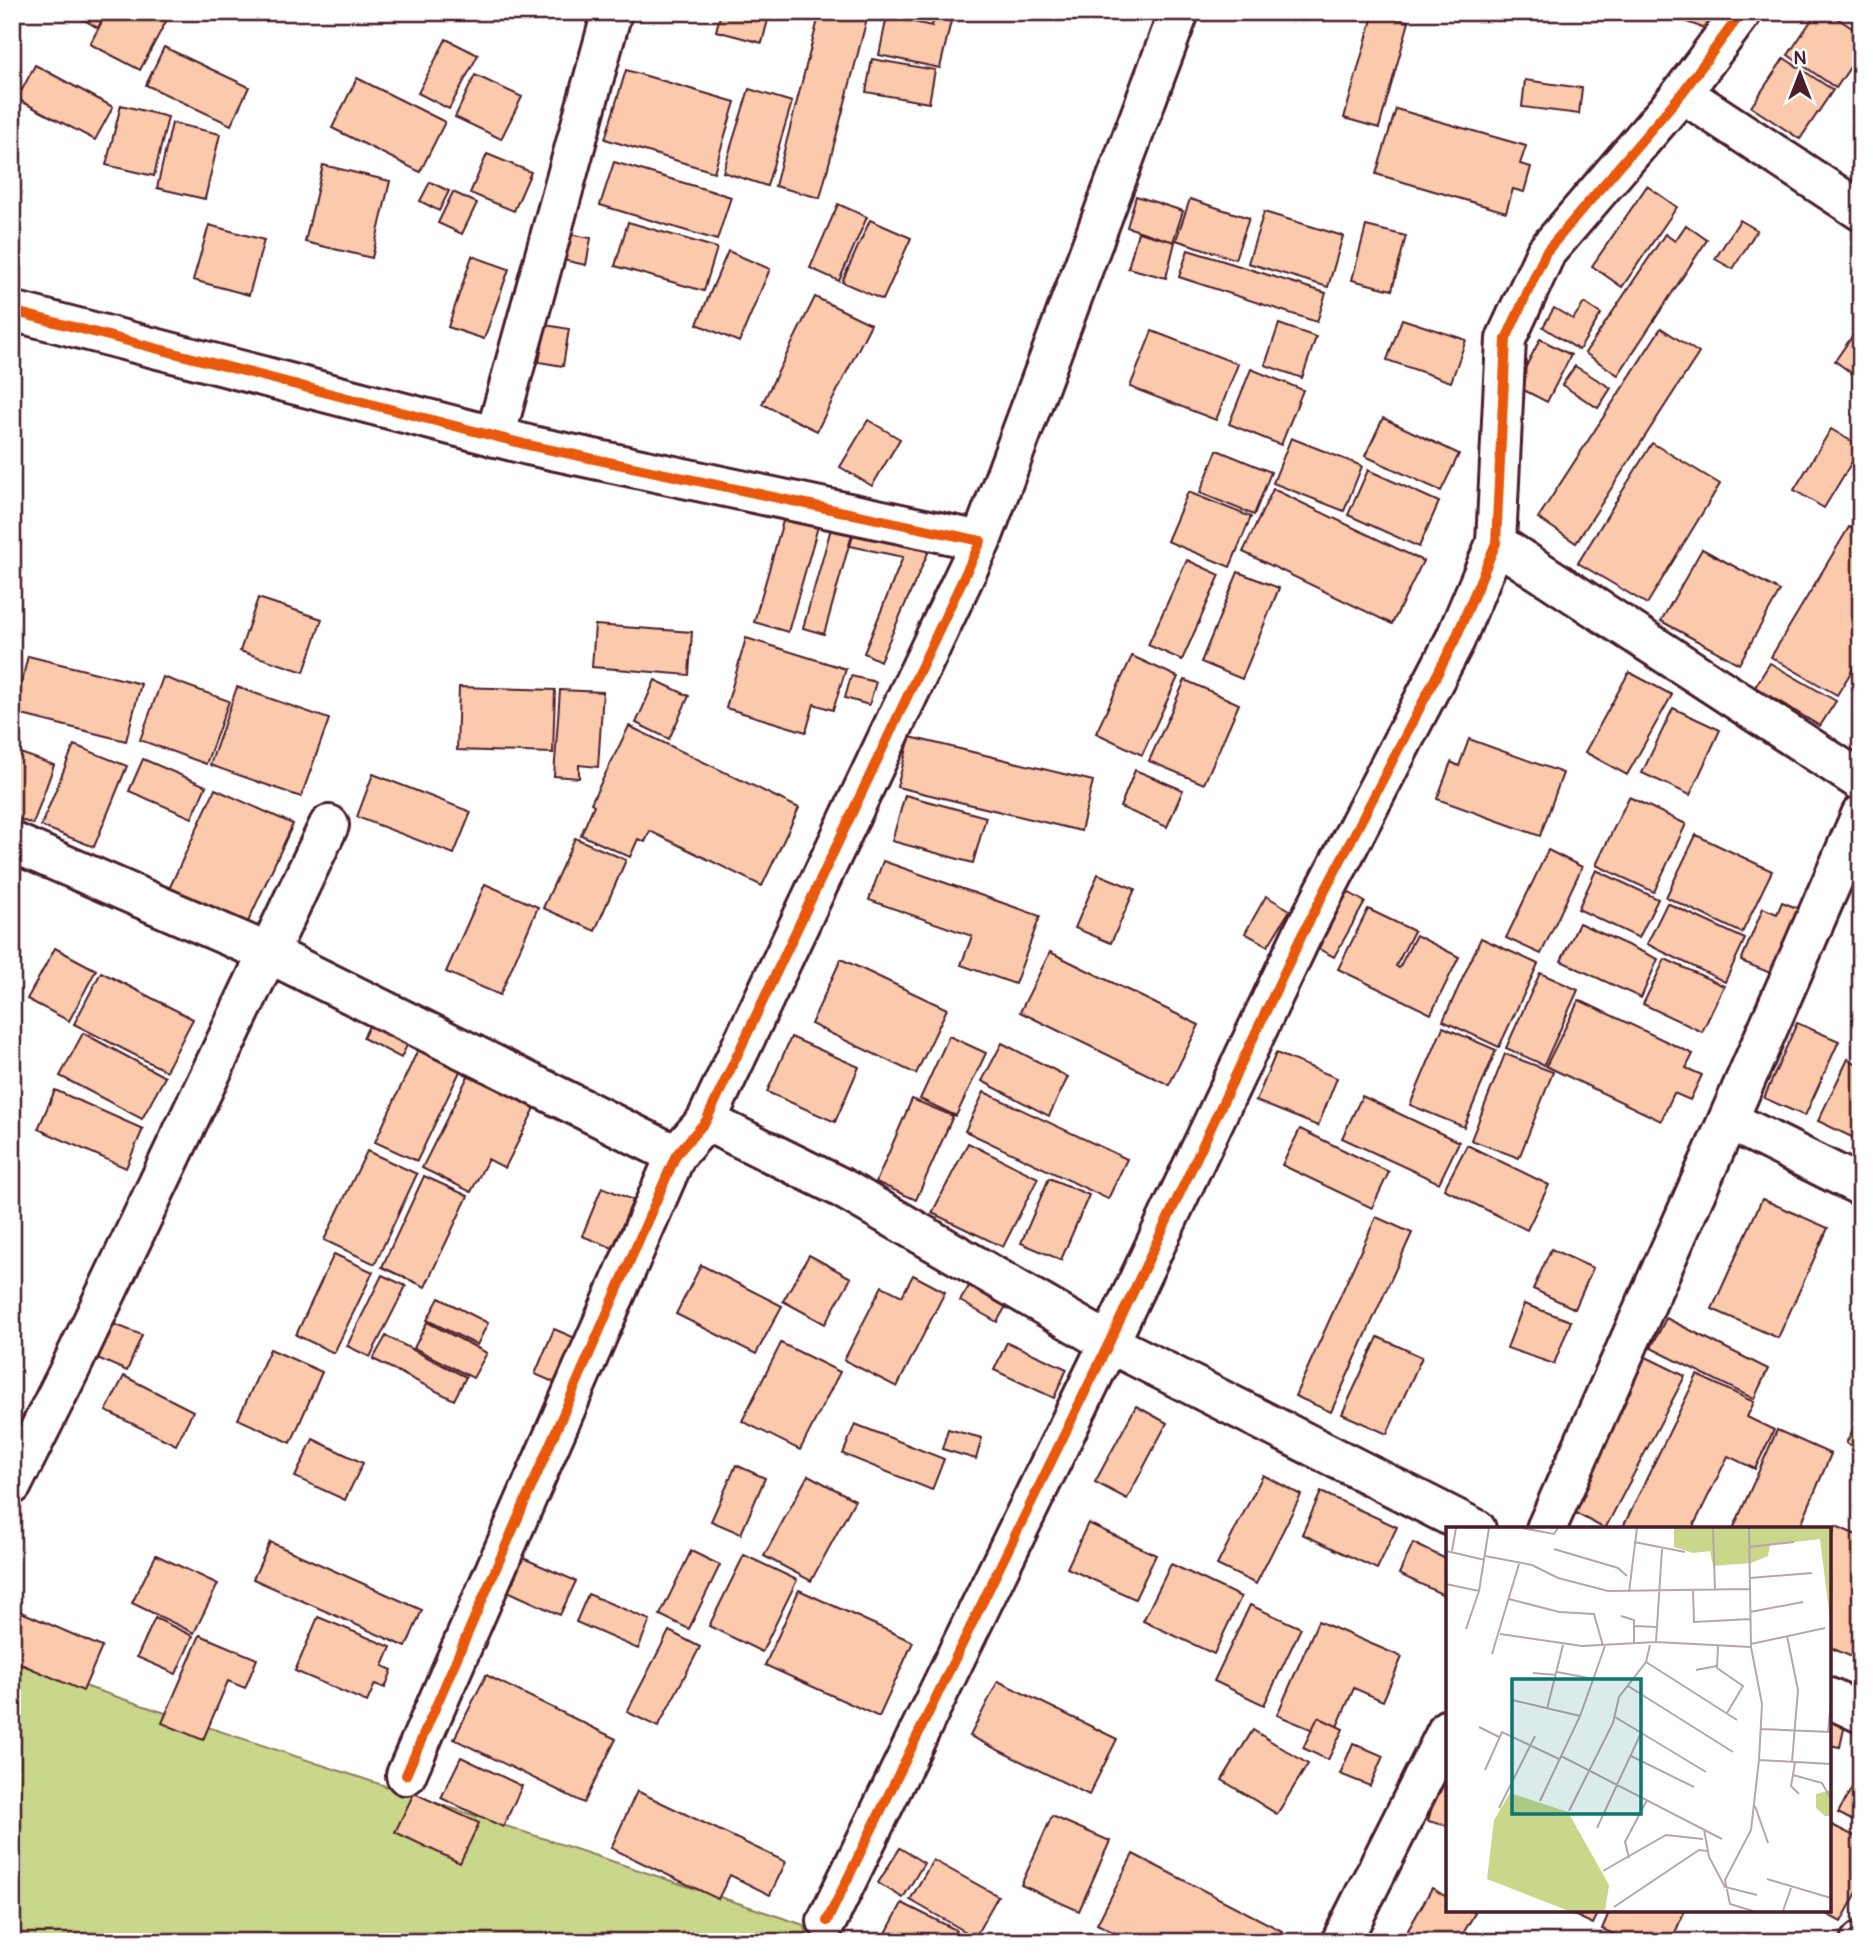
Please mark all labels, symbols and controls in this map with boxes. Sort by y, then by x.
north arrow [1764,38,1834,108]
text: N [1794,46,1807,70]
inset map [1446,1527,1831,1912]

